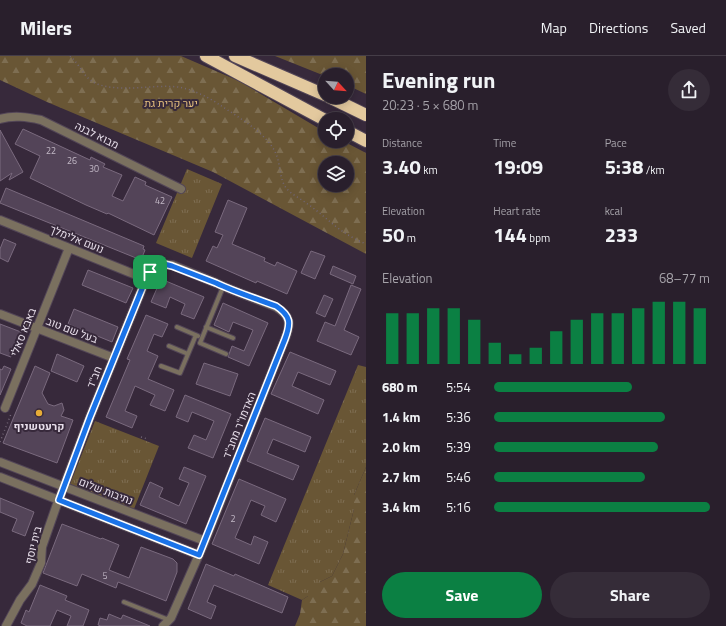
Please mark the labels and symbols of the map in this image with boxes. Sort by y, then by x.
north arrow [318,68,354,104]
park label: יער קרית גת [144,95,198,111]
street label: מבוא לבנה [72,117,122,153]
house number: 22 [46,144,56,157]
house number: 26 [67,154,77,167]
house number: 30 [89,162,99,175]
house number: 42 [155,194,165,207]
street label: נועם אלימלך [48,221,106,257]
pin [133,255,167,289]
street label: באבא סאלי [6,305,40,359]
street label: בעל שם טוב [44,313,100,347]
street label: חב"ד [82,364,106,390]
street label: האדמו"ר מחב"ד [218,389,260,461]
marker: קרעטשניף [34,408,44,418]
place label: קרעטשניף [14,418,64,434]
street label: נתיבות שלום [76,473,136,509]
house number: 2 [230,512,236,525]
street label: בית יוסף [21,524,45,566]
house number: 5 [102,569,108,582]

